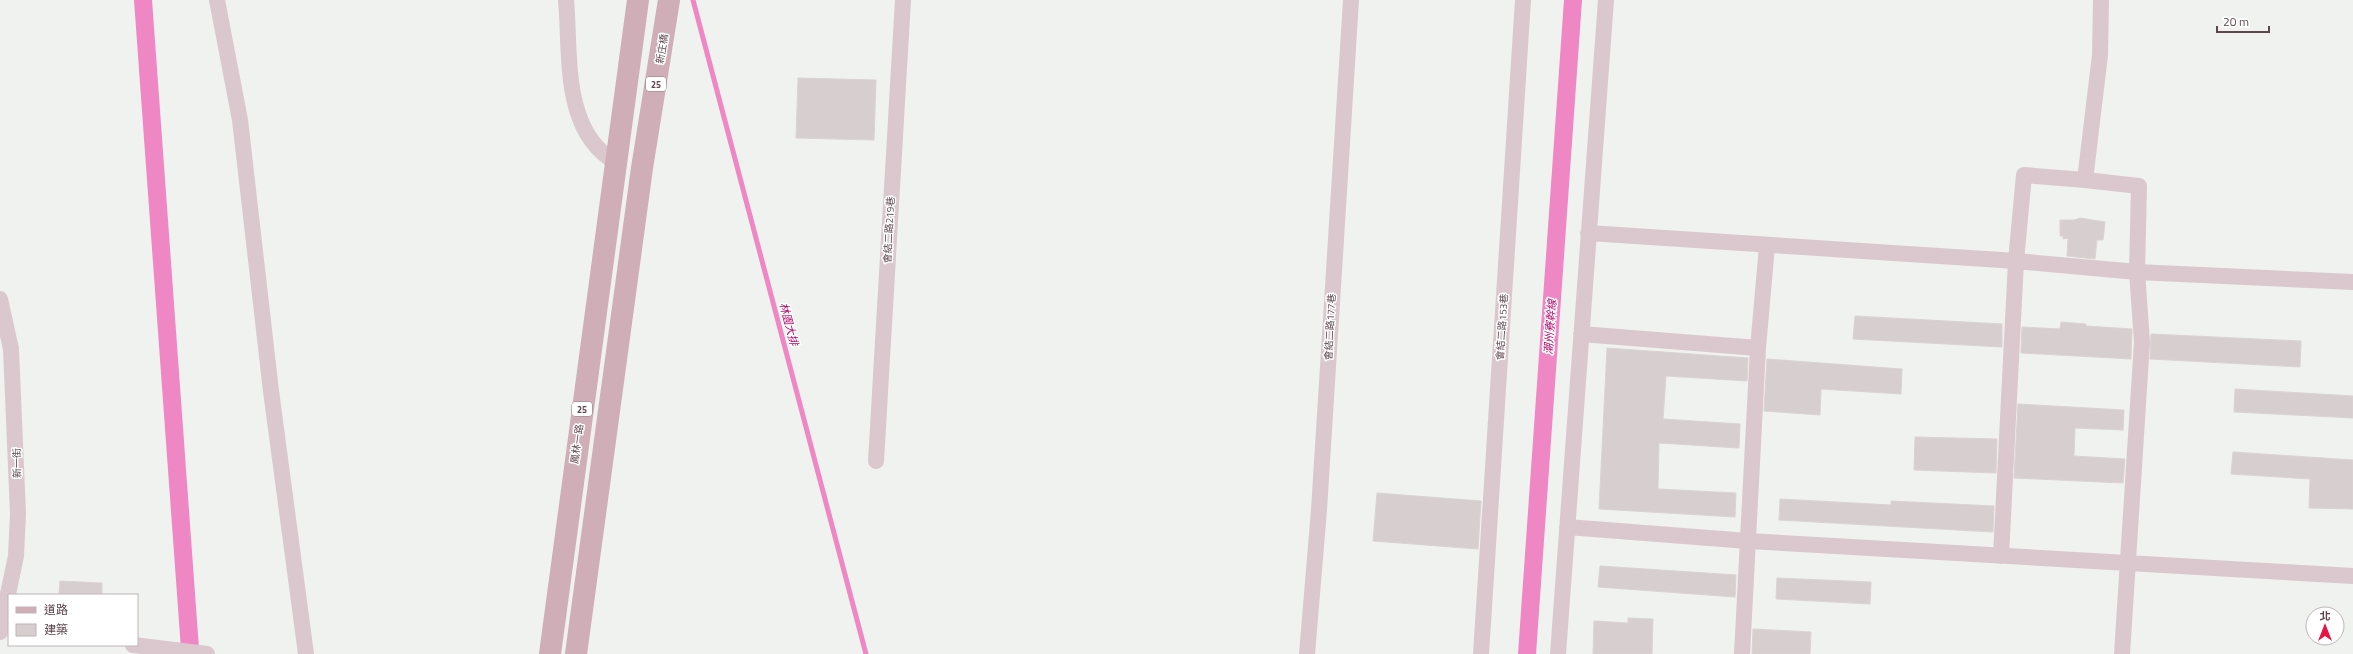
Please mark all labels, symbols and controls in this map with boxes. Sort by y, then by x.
scale bar [2217,8,2269,34]
text: 20 m [2223,12,2249,31]
street label: 新庄橋 [652,33,672,65]
road number: 25 [646,77,666,91]
street label: 會結二路219巷 [880,196,898,264]
street label: 會結二路177巷 [1321,293,1339,361]
street label: 會結二路153巷 [1492,293,1512,361]
water label: 潮州寮幹線 [1540,297,1560,355]
water label: 林園大排 [776,301,803,349]
road number: 25 [572,402,592,416]
street label: 鳳林一路 [567,423,587,465]
street label: 新一街 [9,448,25,478]
legend [8,594,138,646]
text: 道路 [44,600,68,619]
north arrow [2305,606,2345,646]
text: 北 [2320,608,2331,624]
text: 建築 [44,620,68,639]

